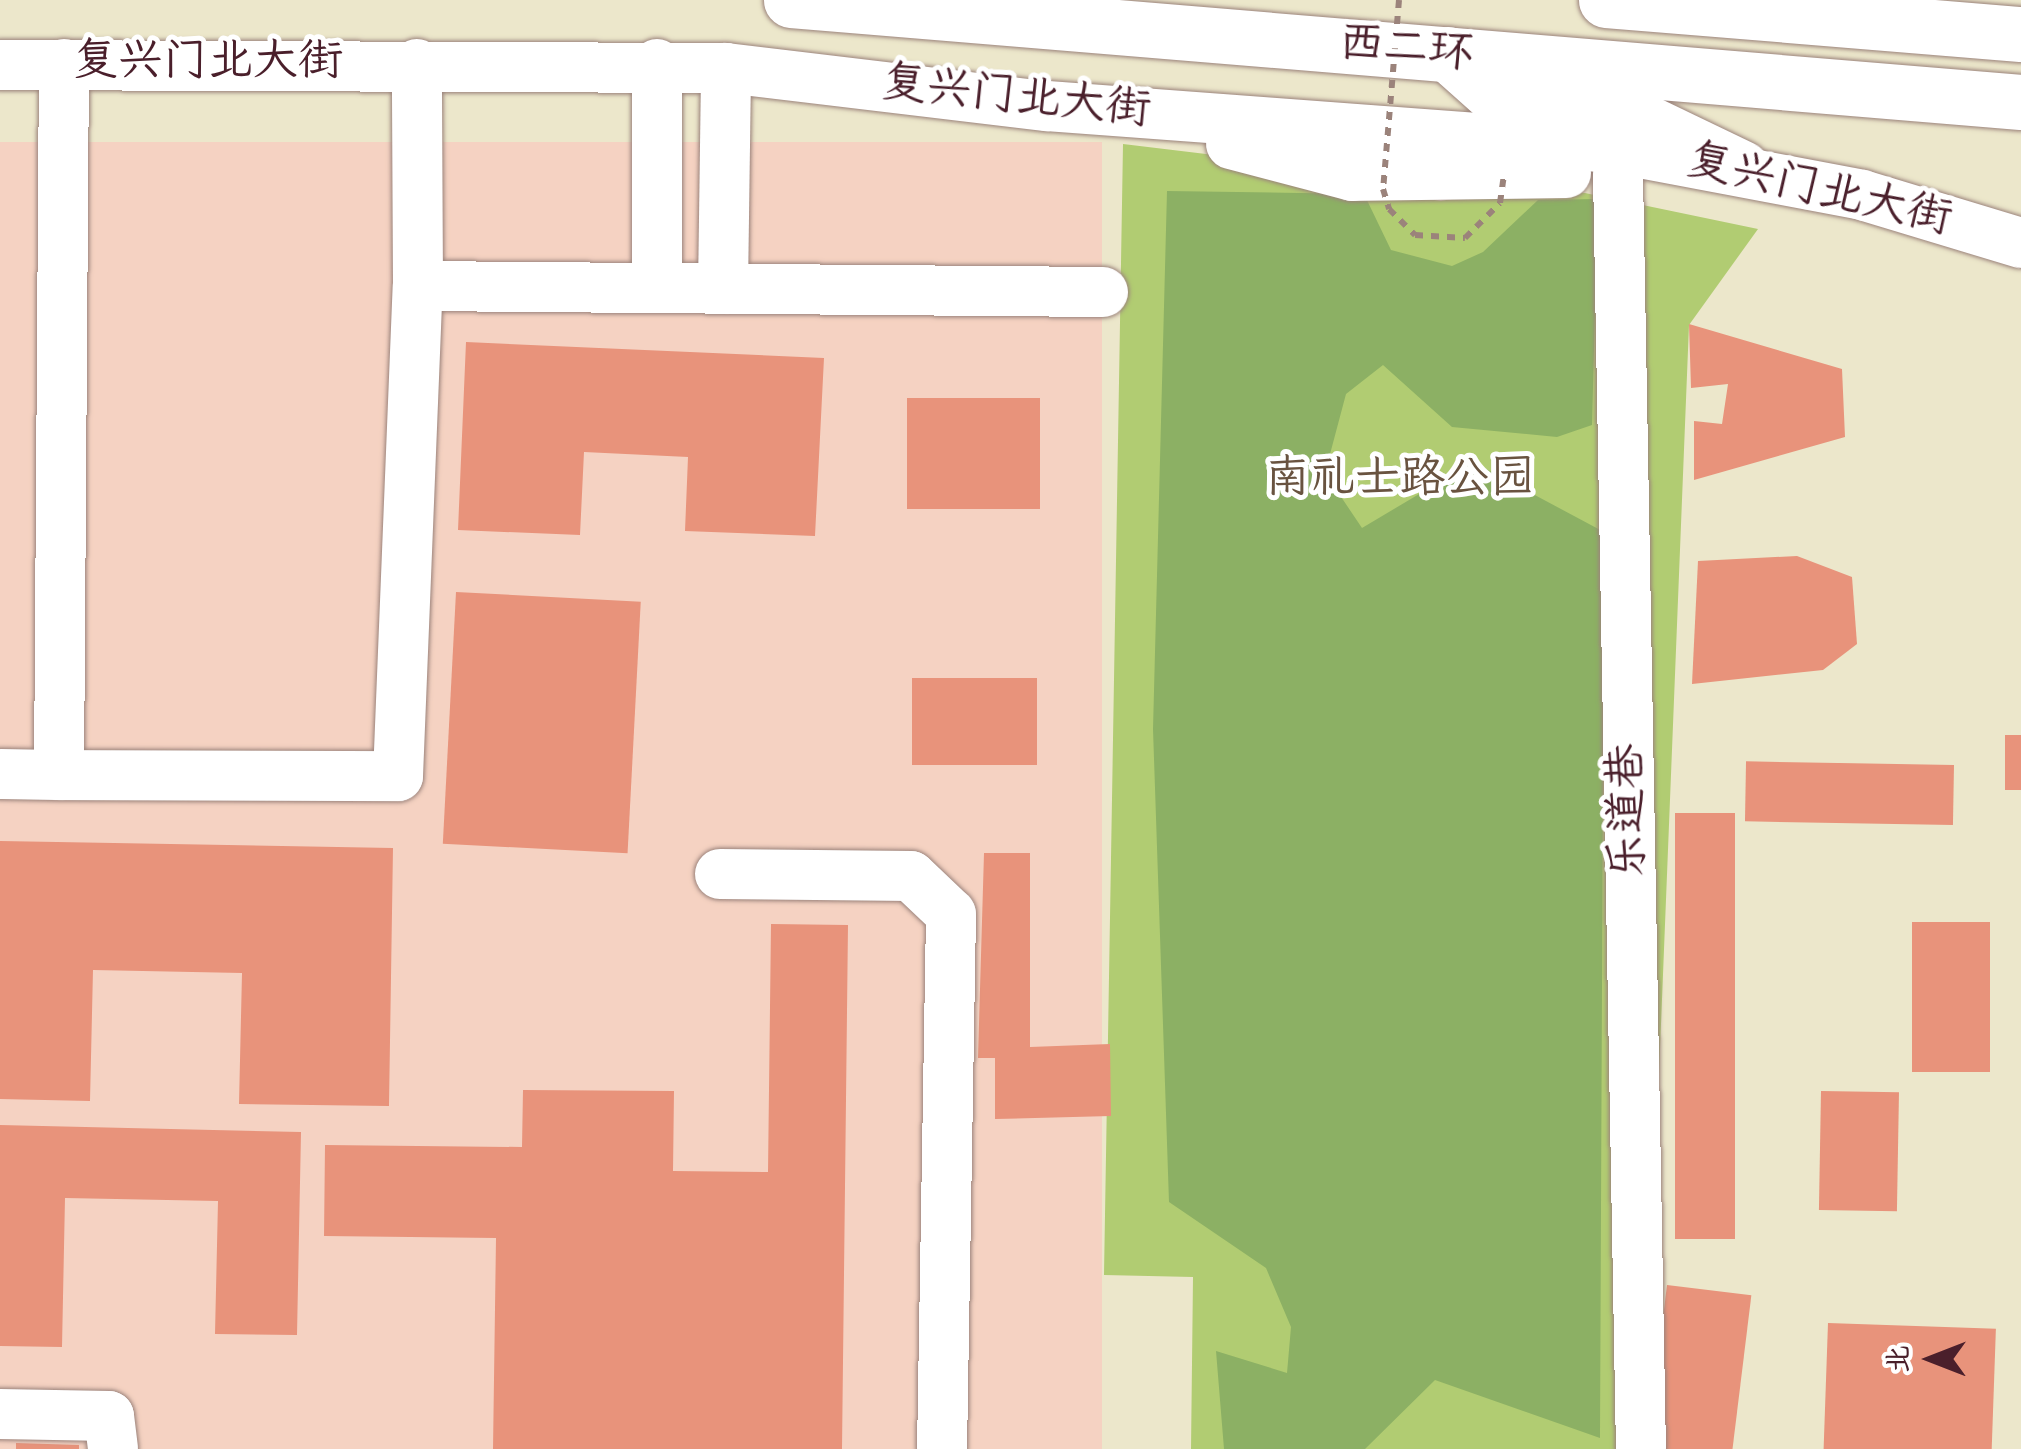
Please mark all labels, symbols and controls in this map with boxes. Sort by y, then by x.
street label: 西二环 [1336,18,1476,84]
street label: 复兴门北大街 [73,37,343,91]
street label: 复兴门北大街 [879,58,1153,140]
street label: 复兴门北大街 [1681,135,1957,249]
park label: 南礼士路公园 [1265,454,1535,508]
street label: 乐道巷 [1602,743,1658,879]
north arrow [1881,1309,1981,1409]
text: 北 [1880,1345,1921,1373]

